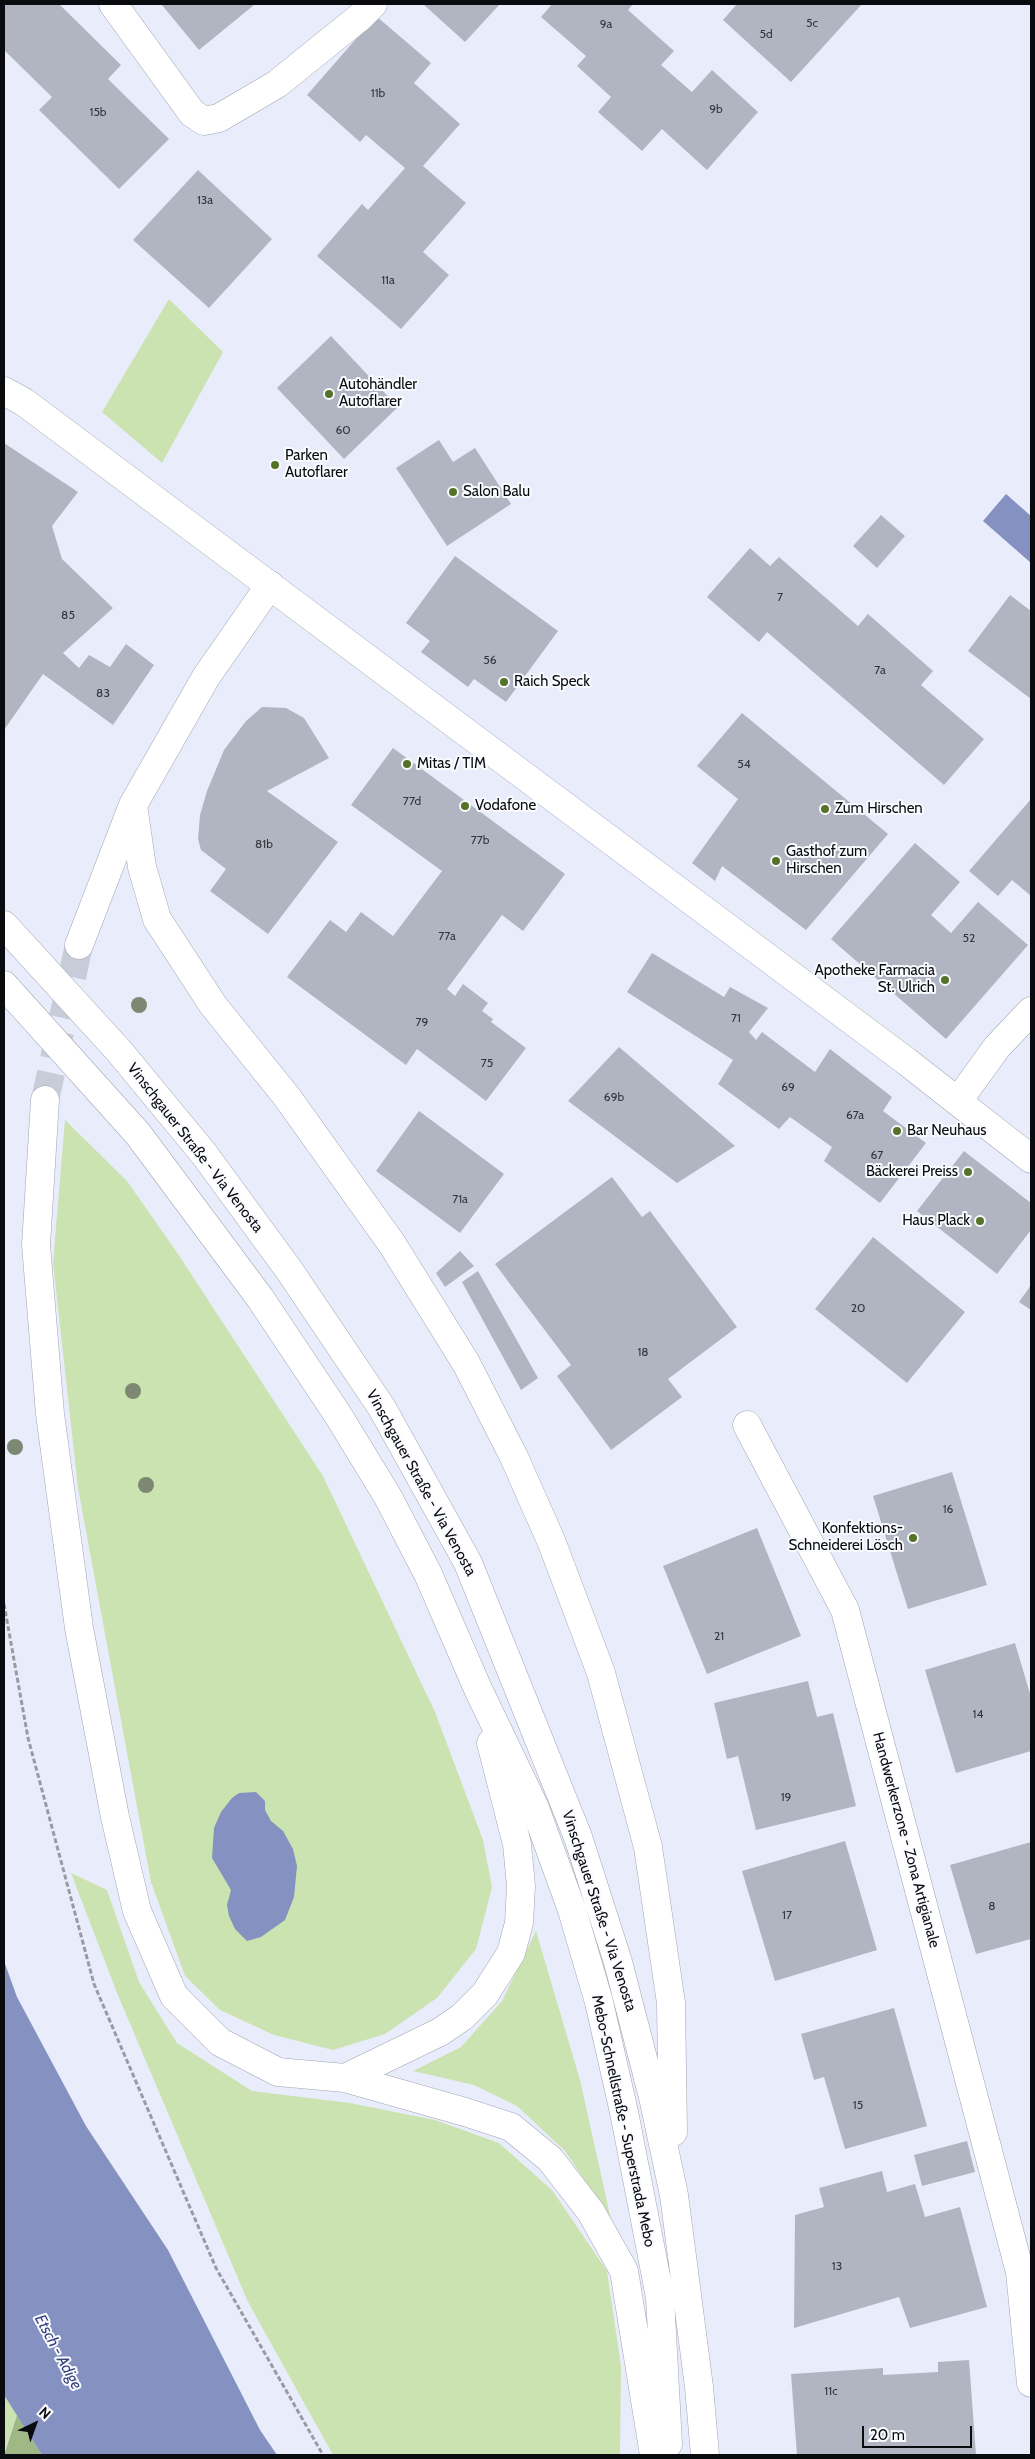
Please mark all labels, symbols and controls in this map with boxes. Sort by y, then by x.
house number: 5c [806,16,818,30]
house number: 9a [600,17,612,31]
house number: 5d [759,27,773,41]
house number: 11b [371,86,385,100]
house number: 9b [709,102,723,116]
house number: 15b [89,105,107,119]
house number: 13a [197,193,213,207]
house number: 11a [381,273,395,287]
place label: Autohändler Autoflarer [339,376,417,411]
marker: Autohändler Autoflarer [323,388,335,400]
house number: 60 [335,423,351,437]
place label: Parken Autoflarer [285,447,348,482]
marker: Parken Autoflarer [269,459,281,471]
place label: Salon Balu [463,483,530,501]
marker: Salon Balu [447,486,459,498]
house number: 7 [777,590,783,604]
house number: 85 [61,608,75,622]
house number: 56 [483,653,497,667]
house number: 7a [874,663,886,677]
place label: Raich Speck [514,673,590,691]
marker: Raich Speck [498,676,510,688]
house number: 83 [96,686,110,700]
place label: Mitas / TIM [417,755,486,773]
house number: 54 [737,757,751,771]
marker: Mitas / TIM [401,758,413,770]
house number: 77d [403,794,421,808]
place label: Vodafone [475,797,536,815]
marker: Vodafone [459,800,471,812]
place label: Zum Hirschen [835,800,923,818]
marker: Zum Hirschen [819,803,831,815]
house number: 77b [471,833,489,847]
house number: 81b [255,837,273,851]
place label: Gasthof zum Hirschen [786,843,867,878]
marker: Gasthof zum Hirschen [770,855,782,867]
house number: 77a [438,929,456,943]
house number: 52 [963,931,975,945]
place label: Apotheke Farmacia St. Ulrich [814,962,935,997]
marker: Apotheke Farmacia St. Ulrich [939,974,951,986]
house number: 71 [731,1011,741,1025]
house number: 79 [416,1015,428,1029]
house number: 75 [481,1056,493,1070]
street label: Vinschgauer Straße - Via Venosta [123,1060,267,1236]
house number: 69 [781,1080,795,1094]
house number: 69b [604,1090,624,1104]
house number: 67a [846,1108,864,1122]
place label: Bar Neuhaus [907,1122,987,1140]
marker: Bar Neuhaus [891,1125,903,1137]
house number: 67 [871,1148,883,1162]
place label: Bäckerei Preiss [866,1163,958,1181]
marker: Bäckerei Preiss [962,1166,974,1178]
house number: 71a [452,1192,468,1206]
place label: Haus Plack [902,1212,970,1230]
marker: Haus Plack [974,1215,986,1227]
house number: 20 [851,1301,865,1315]
house number: 18 [637,1345,649,1359]
street label: Vinschgauer Straße - Via Venosta [362,1387,480,1579]
house number: 16 [943,1502,953,1516]
place label: Konfektions- Schneiderei Lösch [789,1520,903,1555]
marker: Konfektions- Schneiderei Lösch [907,1532,919,1544]
house number: 21 [714,1629,724,1643]
house number: 14 [973,1707,983,1721]
street label: Handwerkerzone - Zona Artigianale [868,1730,944,1950]
house number: 19 [781,1790,791,1804]
street label: Vinschgauer Straße - Via Venosta [558,1808,640,2014]
house number: 8 [988,1899,996,1913]
house number: 17 [782,1908,792,1922]
street label: Mebo-Schnellstraße - Superstrada Mebo [587,1993,659,2249]
house number: 15 [853,2098,863,2112]
house number: 13 [832,2259,842,2273]
water label: Etsch - Adige [30,2311,86,2393]
house number: 11c [824,2384,838,2398]
north arrow [10,2399,60,2449]
text: N [35,2403,55,2423]
scale bar [865,2416,975,2448]
text: 20 m [870,2426,905,2444]

